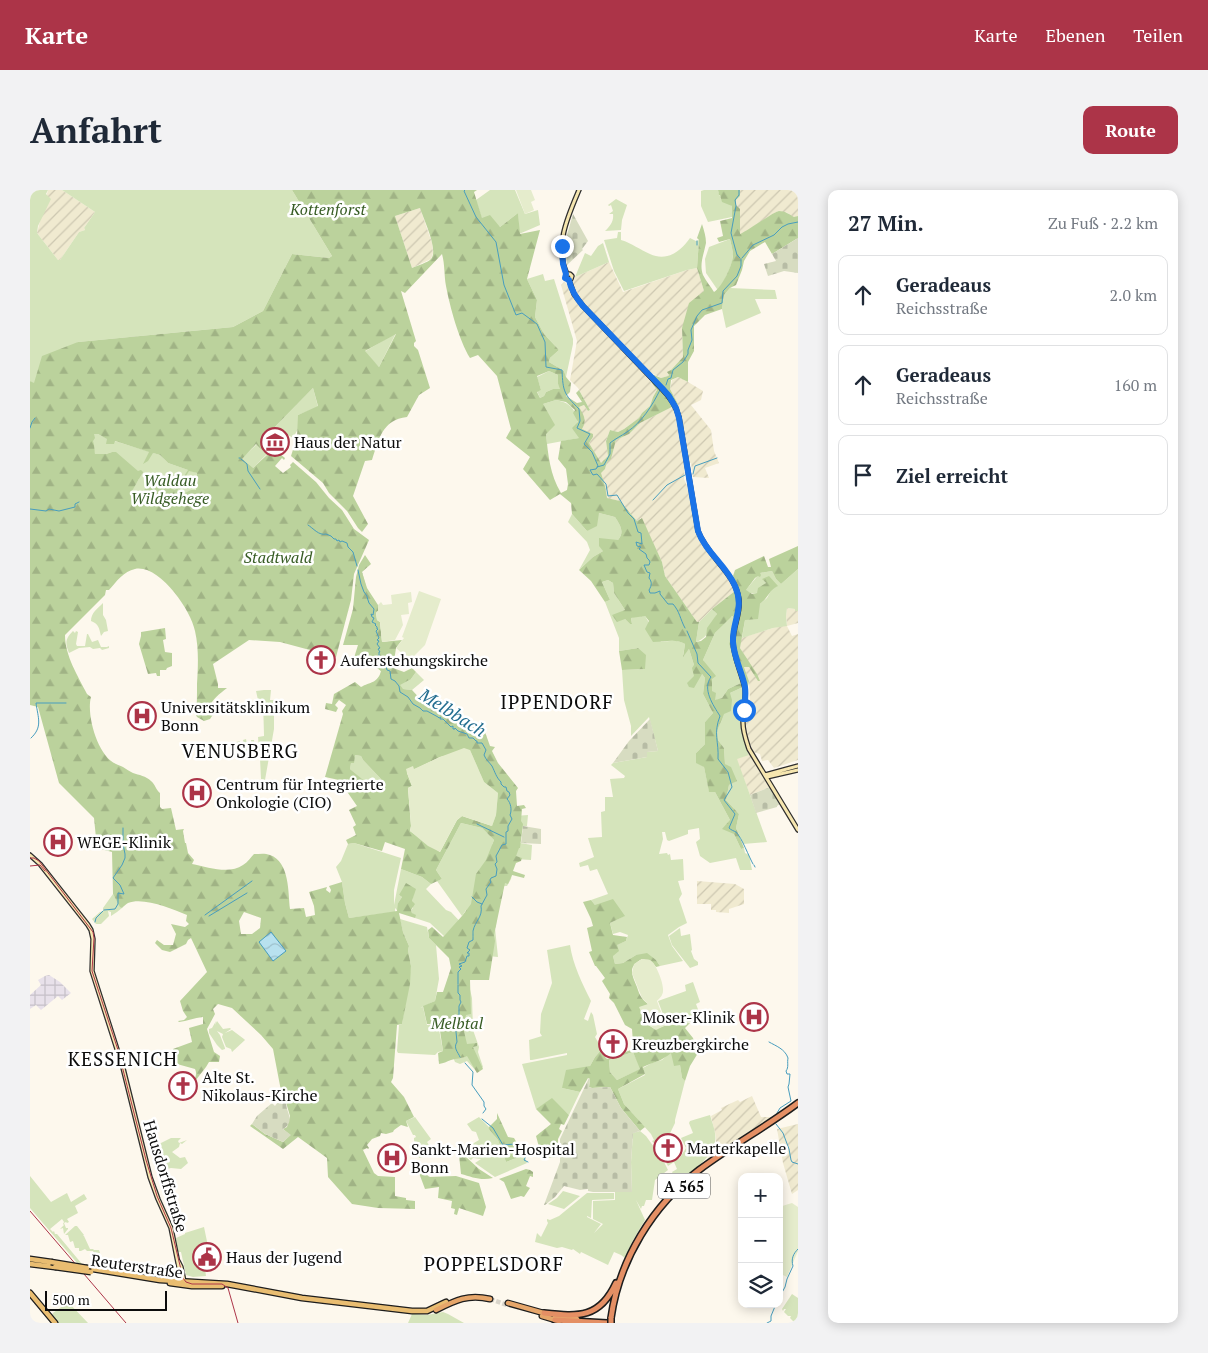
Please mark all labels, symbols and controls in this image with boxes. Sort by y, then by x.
text: Karte [25,19,88,51]
text: Karte [974,23,1018,47]
text: Ebenen [1046,23,1105,47]
text: Teilen [1133,23,1183,47]
button: Route [1083,106,1178,154]
text: Anfahrt [30,107,162,153]
park label: Kottenforst [289,198,367,220]
text: 27 Min. [848,209,924,237]
text: Zu Fuß · 2.2 km [1048,212,1158,234]
route end [551,235,574,258]
text: Geradeaus [896,272,991,297]
icon: ahead [849,281,877,309]
text: 2.0 km [1110,284,1157,306]
text: Reichsstraße [896,297,988,319]
text: Geradeaus [896,362,991,387]
icon: ahead [849,371,877,399]
text: 160 m [1114,374,1157,396]
text: Reichsstraße [896,387,988,409]
museum icon: Haus der Natur [260,427,290,457]
place label: Haus der Natur [294,431,403,453]
icon: arrive [849,461,877,489]
text: Ziel erreicht [896,463,1008,488]
park label: Waldau Wildgehege [131,469,209,509]
park label: Stadtwald [244,546,313,568]
church icon: Auferstehungskirche [306,645,336,675]
place label: Auferstehungskirche [340,649,488,671]
water label: Melbbach [414,682,491,742]
district label: IPPENDORF [500,689,614,714]
place label: Universitätsklinikum Bonn [161,696,310,736]
route start [733,699,756,722]
hospital icon: Universitätsklinikum Bonn [127,701,157,731]
district label: VENUSBERG [181,738,299,763]
place label: Centrum für Integrierte Onkologie (CIO) [216,773,384,813]
hospital icon: Centrum für Integrierte Onkologie (CIO) [182,778,212,808]
hospital icon: WEGE-Klinik [43,827,73,857]
place label: WEGE-Klinik [77,831,172,853]
hospital icon: Moser-Klinik [739,1002,769,1032]
place label: Moser-Klinik [642,1006,736,1028]
park label: Melbtal [430,1012,484,1034]
church icon: Kreuzbergkirche [598,1029,628,1059]
place label: Kreuzbergkirche [632,1033,749,1055]
district label: KESSENICH [68,1046,178,1071]
place label: Alte St. Nikolaus-Kirche [202,1066,317,1106]
church icon: Alte St. Nikolaus-Kirche [168,1071,198,1101]
street label: Hausdorffstraße [139,1117,193,1235]
church icon: Marterkapelle [653,1133,683,1163]
place label: Marterkapelle [687,1137,786,1159]
place label: Sankt-Marien-Hospital Bonn [411,1138,575,1178]
hospital icon: Sankt-Marien-Hospital Bonn [377,1143,407,1173]
map controls [738,1173,783,1308]
button: + [738,1173,783,1218]
road number: A 565 [658,1174,710,1198]
button: − [738,1218,783,1263]
public building icon: Haus der Jugend [192,1242,222,1272]
place label: Haus der Jugend [226,1246,342,1268]
street label: Reuterstraße [90,1249,184,1283]
district label: POPPELSDORF [424,1251,564,1276]
button: layers [738,1263,783,1308]
scale bar [45,1288,168,1311]
text: 500 m [52,1290,90,1309]

